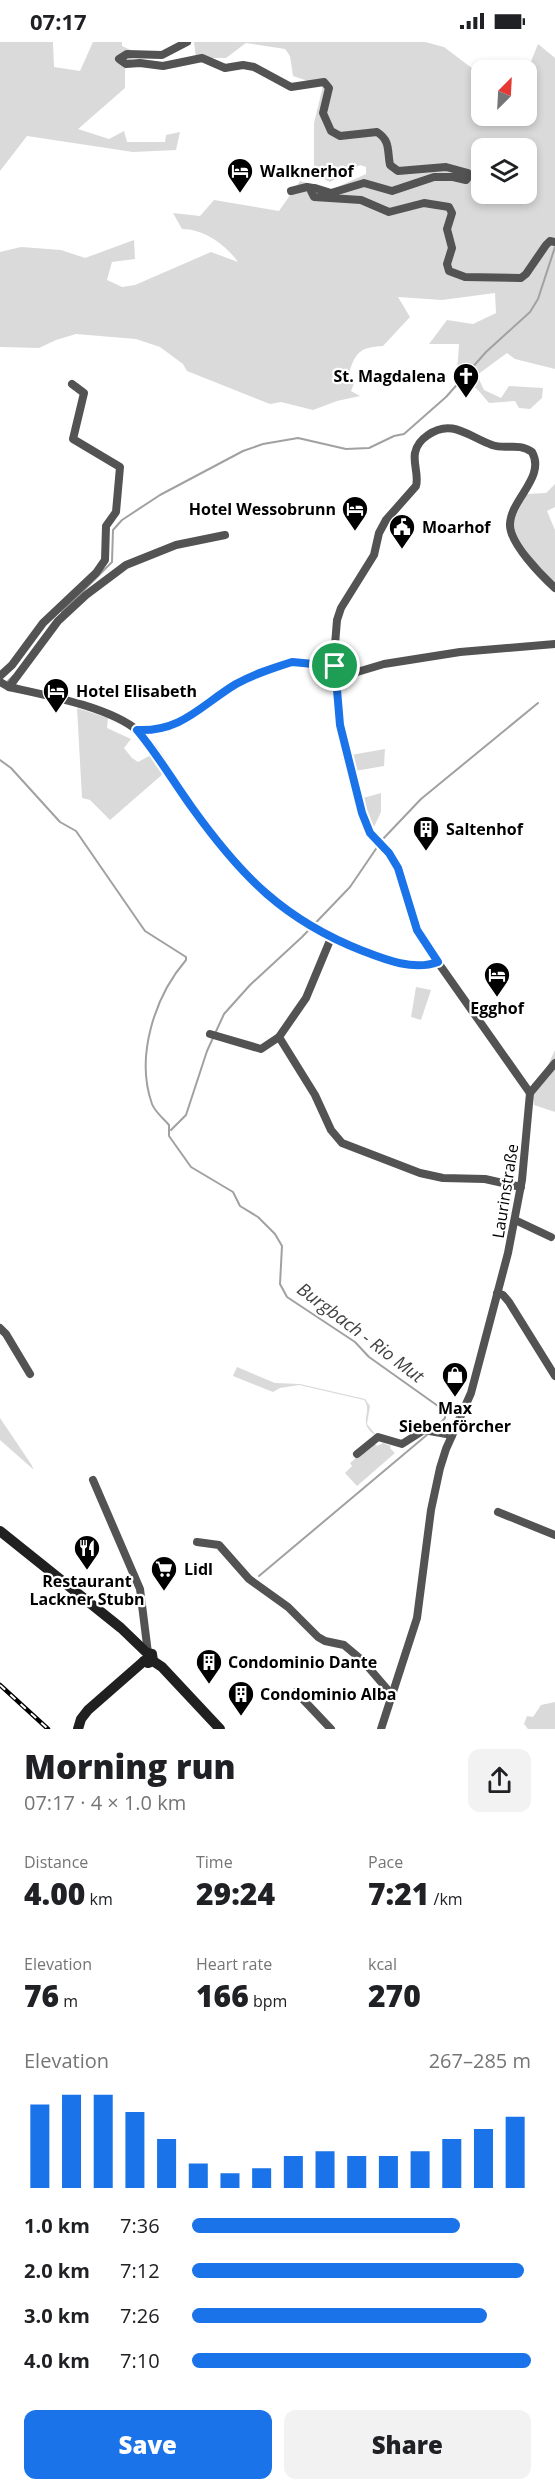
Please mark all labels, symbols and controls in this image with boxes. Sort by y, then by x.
text: 07:17 [30,6,87,36]
north arrow [471,60,537,126]
map controls [471,60,537,204]
button: layers [471,138,537,204]
hotel icon: Walknerhof [225,156,255,194]
place label: Walknerhof [260,160,355,182]
church icon: St. Magdalena [451,361,481,399]
place label: St. Magdalena [333,365,446,387]
hotel icon: Hotel Wessobrunn [340,494,370,532]
place label: Hotel Wessobrunn [189,498,336,520]
public building icon: Moarhof [387,512,417,550]
place label: Moarhof [422,516,491,538]
pin [309,640,360,691]
icon: arrive [318,649,351,682]
hotel icon: Hotel Elisabeth [41,676,71,714]
place label: Hotel Elisabeth [76,680,197,702]
building icon: Saltenhof [411,814,441,852]
place label: Saltenhof [446,818,524,840]
hotel icon: Egghof [482,960,512,998]
place label: Egghof [470,997,525,1019]
street label: Laurinstraße [487,1142,523,1240]
water label: Burgbach - Rio Mut [293,1276,430,1388]
shop icon: Max Siebenförcher [440,1360,470,1398]
place label: Max Siebenförcher [399,1397,511,1437]
restaurant icon: Restaurant Lackner Stubn [72,1533,102,1571]
supermarket icon: Lidl [149,1554,179,1592]
place label: Lidl [184,1558,213,1580]
place label: Restaurant Lackner Stubn [29,1570,145,1610]
building icon: Condominio Dante [194,1647,224,1685]
place label: Condominio Dante [228,1651,377,1673]
building icon: Condominio Alba [226,1679,256,1717]
place label: Condominio Alba [260,1683,396,1705]
text: Morning run [24,1744,236,1789]
button: share [468,1749,531,1812]
text: 07:17 · 4 × 1.0 km [24,1789,186,1816]
text: Distance [24,1851,88,1873]
text: Time [196,1851,233,1873]
text: Pace [368,1851,403,1873]
text: 4.00 [24,1873,85,1914]
text: 29:24 [196,1873,275,1914]
text: 7:21 [368,1873,429,1914]
text: km [85,1888,113,1910]
text: /km [429,1888,463,1910]
text: Elevation [24,1953,92,1975]
text: Heart rate [196,1953,272,1975]
text: kcal [368,1953,397,1975]
text: 76 [24,1975,59,2016]
text: 166 [196,1975,249,2016]
text: 270 [368,1975,421,2016]
text: m [59,1990,78,2012]
text: bpm [249,1990,287,2012]
text: Elevation [24,2047,109,2074]
text: 267–285 m [429,2047,531,2074]
text: 1.0 km [24,2212,90,2239]
text: 7:36 [120,2212,160,2239]
text: 2.0 km [24,2257,90,2284]
text: 7:12 [120,2257,160,2284]
text: 3.0 km [24,2302,90,2329]
text: 7:26 [120,2302,160,2329]
text: 4.0 km [24,2347,90,2374]
text: 7:10 [120,2347,160,2374]
button: Save [24,2410,272,2479]
button: Share [284,2410,531,2479]

